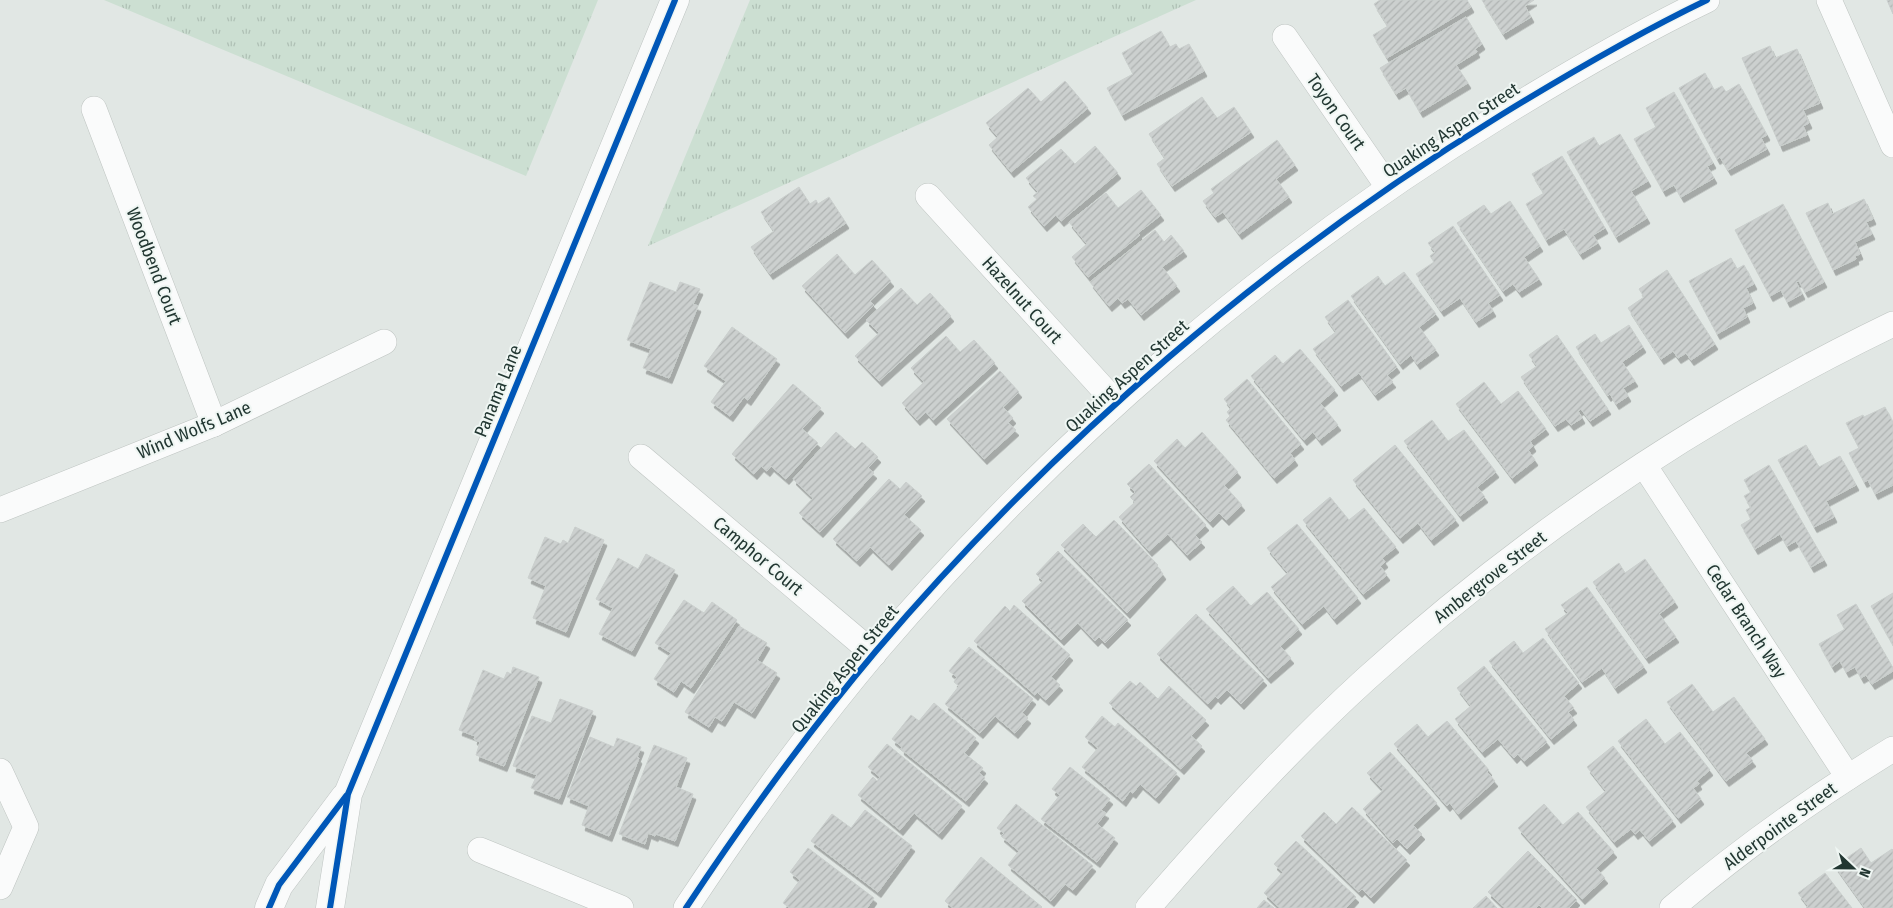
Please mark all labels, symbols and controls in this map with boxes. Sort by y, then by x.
street label: Toyon Court [1302,70,1370,154]
street label: Quaking Aspen Street [1379,78,1523,182]
street label: Woodbend Court [122,204,186,328]
street label: Hazelnut Court [977,252,1067,348]
street label: Quaking Aspen Street [1061,315,1193,437]
street label: Panama Lane [470,342,527,440]
street label: Wind Wolfs Lane [134,396,254,464]
street label: Camphor Court [709,512,807,600]
street label: Ambergrove Street [1429,526,1551,628]
street label: Cedar Branch Way [1701,560,1791,682]
street label: Quaking Aspen Street [787,601,903,737]
street label: Alderpointe Street [1719,777,1841,875]
north arrow [1828,843,1878,893]
text: N [1855,866,1874,880]

